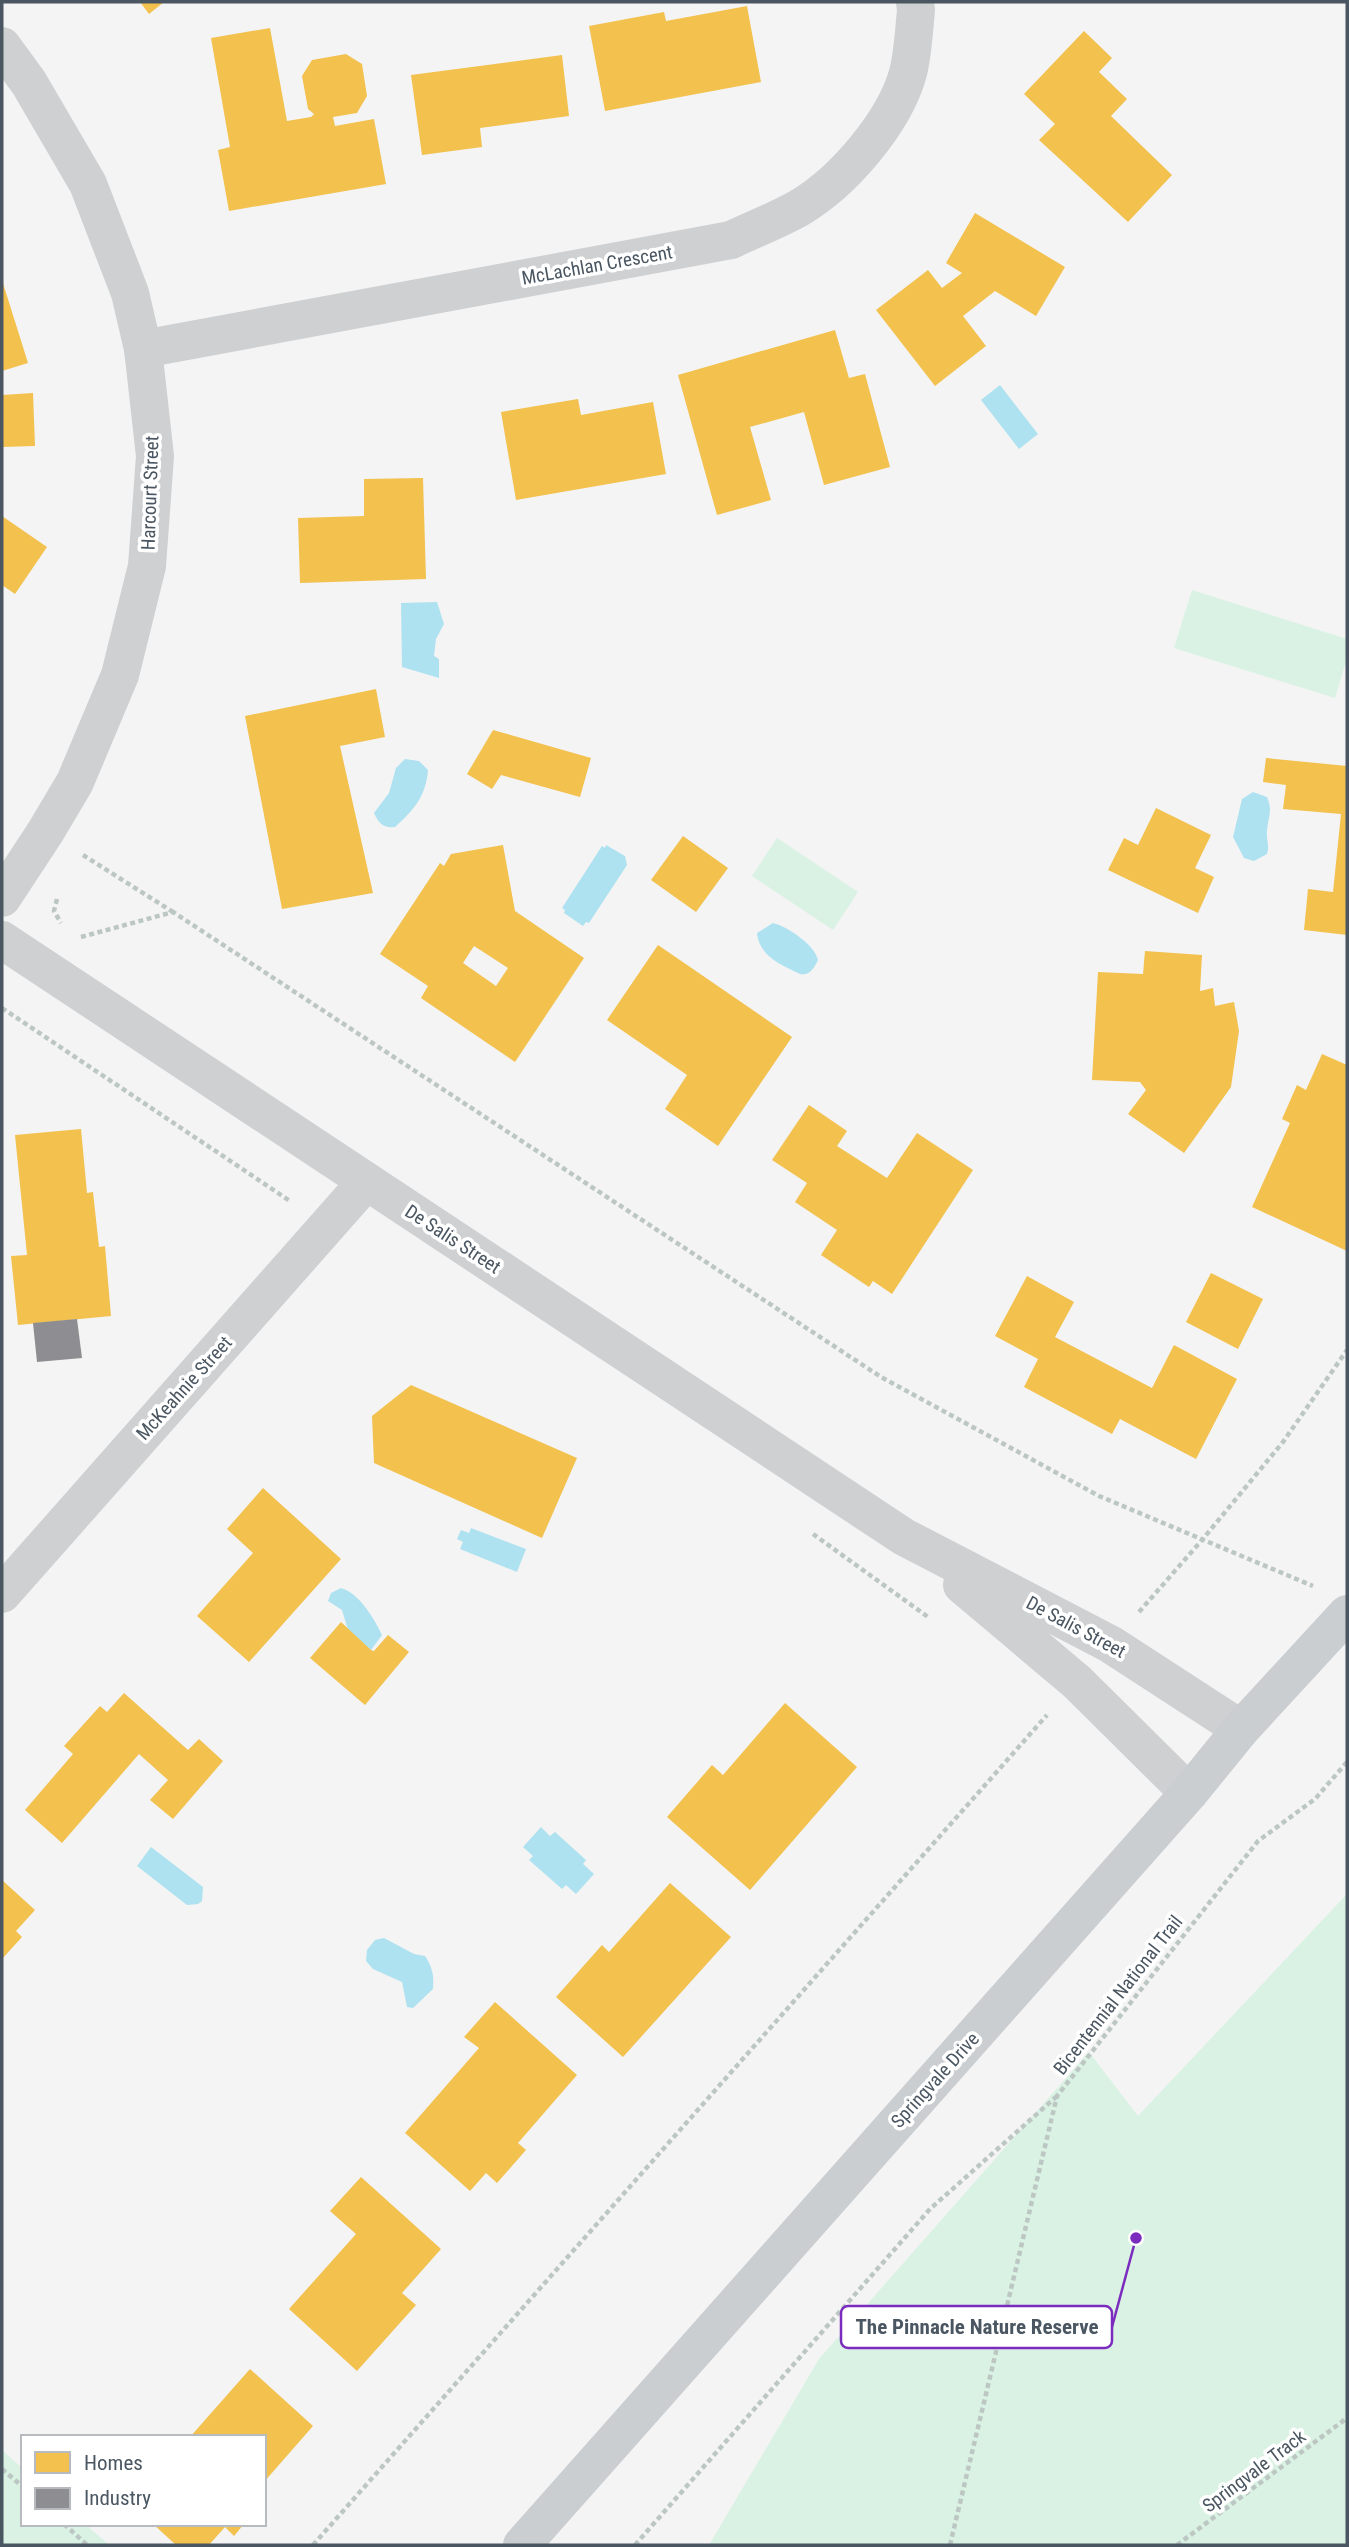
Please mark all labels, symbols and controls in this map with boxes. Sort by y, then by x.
street label: McLachlan Crescent [520,240,674,290]
street label: Harcourt Street [137,435,163,551]
street label: De Salis Street [401,1200,505,1278]
street label: McKeahnie Street [131,1331,237,1445]
street label: De Salis Street [1022,1591,1130,1663]
street label: Bicentennial National Trail [1049,1911,1187,2079]
street label: Springvale Drive [886,2027,984,2132]
callout: The Pinnacle Nature Reserve [841,2306,1112,2348]
text: The Pinnacle Nature Reserve [855,2315,1099,2339]
street label: Springvale Track [1198,2424,1311,2517]
legend [21,2435,266,2526]
text: Homes [84,2451,143,2475]
text: Industry [84,2486,151,2510]

